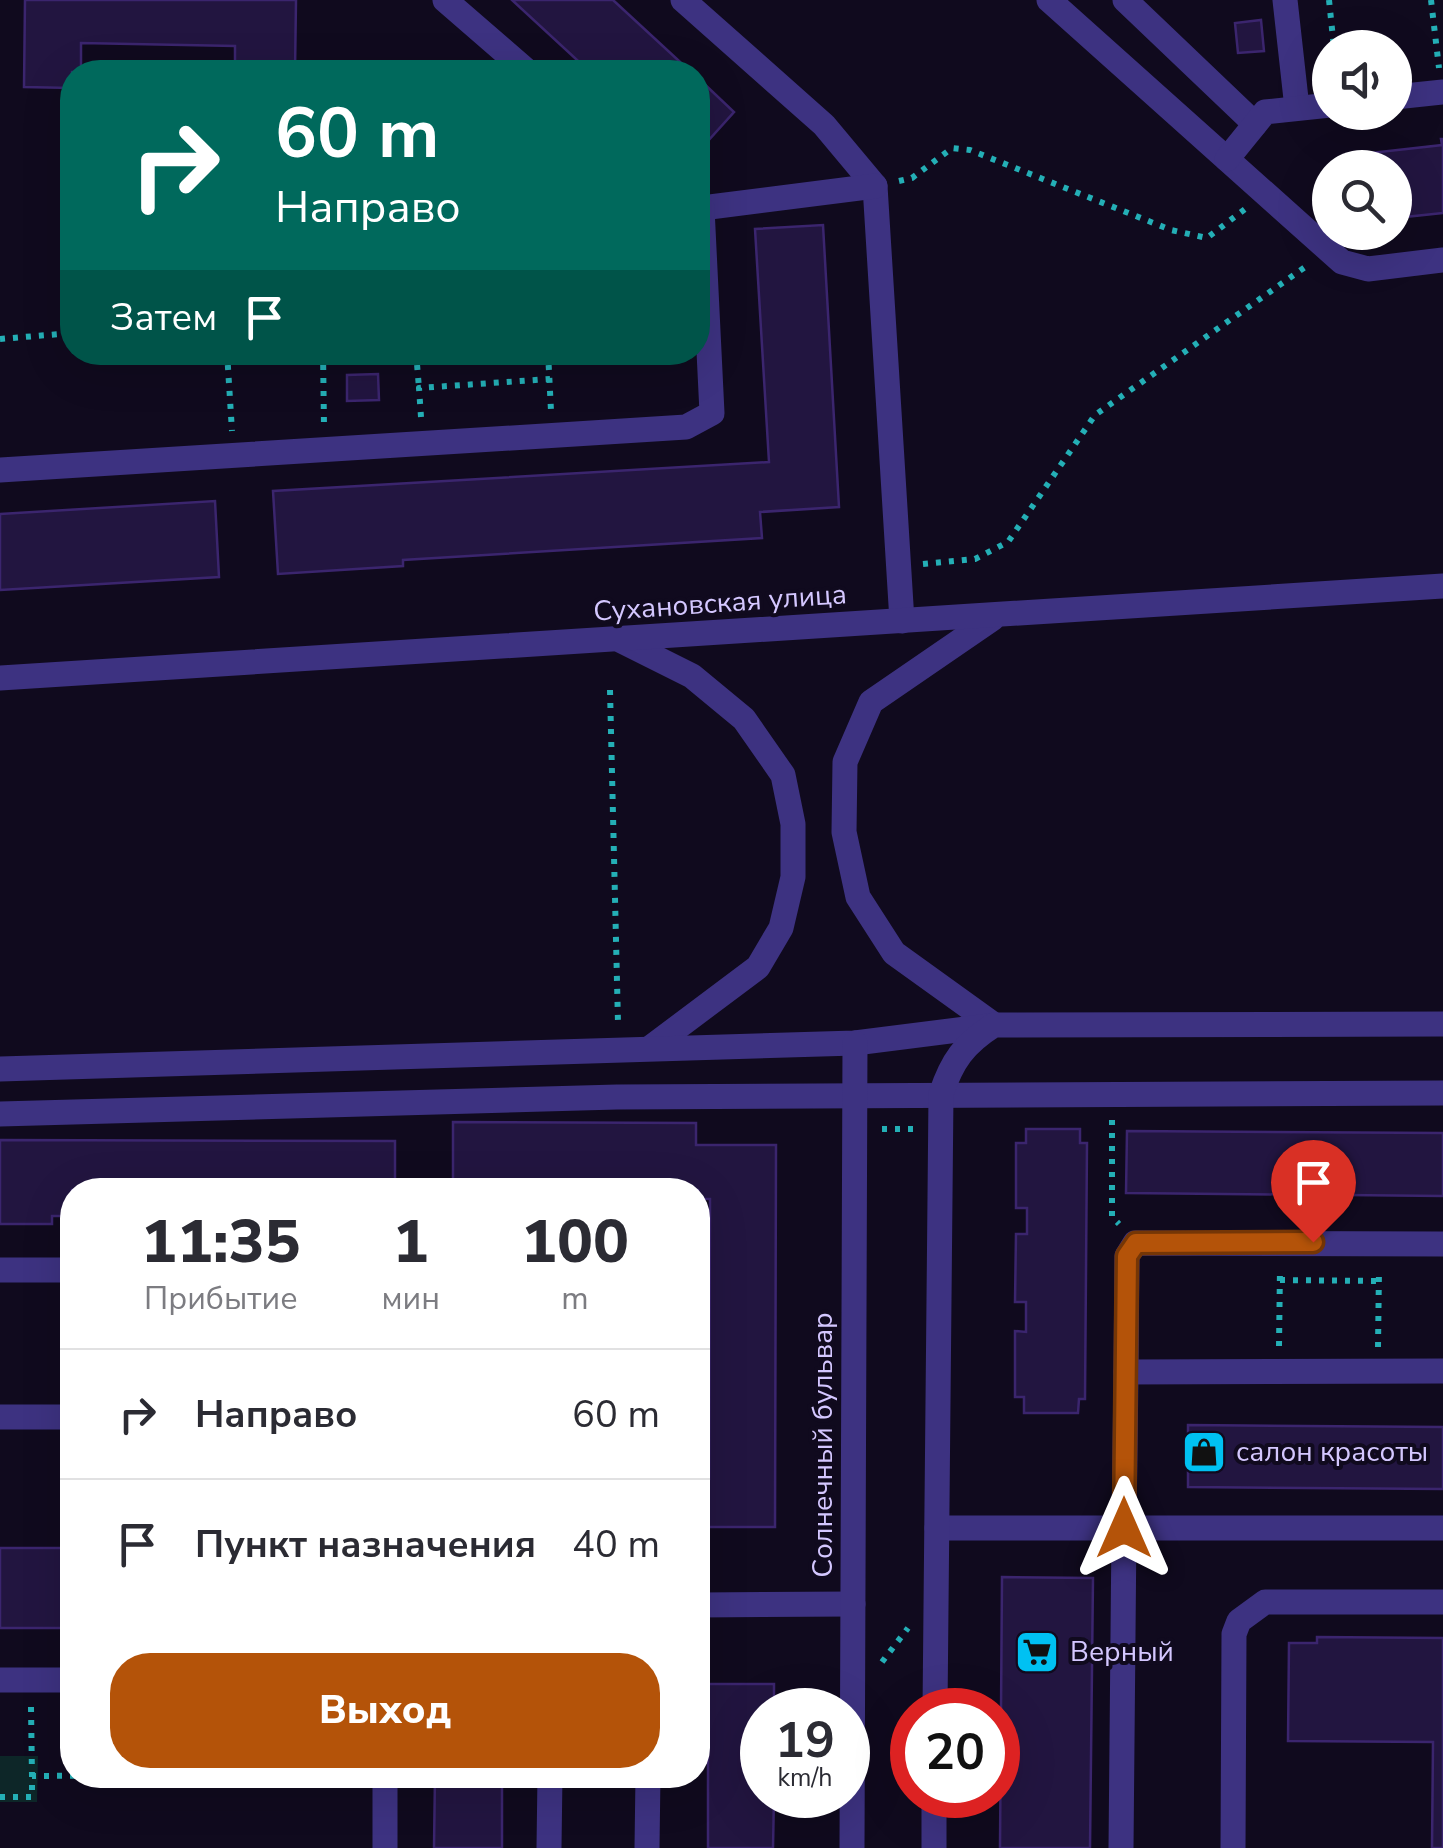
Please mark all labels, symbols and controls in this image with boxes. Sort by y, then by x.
map controls [1312,30,1412,250]
button: sound [1312,30,1412,130]
text: 60 m [275,86,439,182]
icon: right [110,100,240,230]
button: search [1312,150,1412,250]
text: Направо [275,177,461,238]
icon: arrive [237,290,292,345]
text: Затем [110,292,217,343]
street label: Сухановская улица [592,575,848,631]
pin [1271,1140,1356,1243]
icon: arrive [1286,1155,1341,1210]
text: 11:35 [141,1201,301,1283]
text: 1 [393,1201,429,1283]
text: 100 [521,1201,629,1283]
text: Прибытие [144,1277,298,1320]
text: мин [382,1277,440,1320]
text: m [561,1277,589,1320]
street label: Солнечный бульвар [804,1312,842,1578]
icon: right [110,1387,165,1442]
text: Направо [195,1389,357,1440]
text: 60 m [572,1389,660,1440]
shop icon: салон красоты [1181,1429,1227,1475]
place label: салон красоты [1236,1433,1428,1471]
position arrow [1072,1476,1176,1580]
icon: arrive [110,1517,165,1572]
text: Пункт назначения [195,1519,536,1570]
text: 40 m [572,1519,660,1570]
supermarket icon: Верный [1014,1629,1060,1675]
place label: Верный [1070,1633,1174,1671]
button: Выход [110,1653,660,1768]
speed limit sign: 20 [890,1688,1020,1818]
text: 19 [775,1706,835,1775]
text: km/h [777,1761,833,1795]

